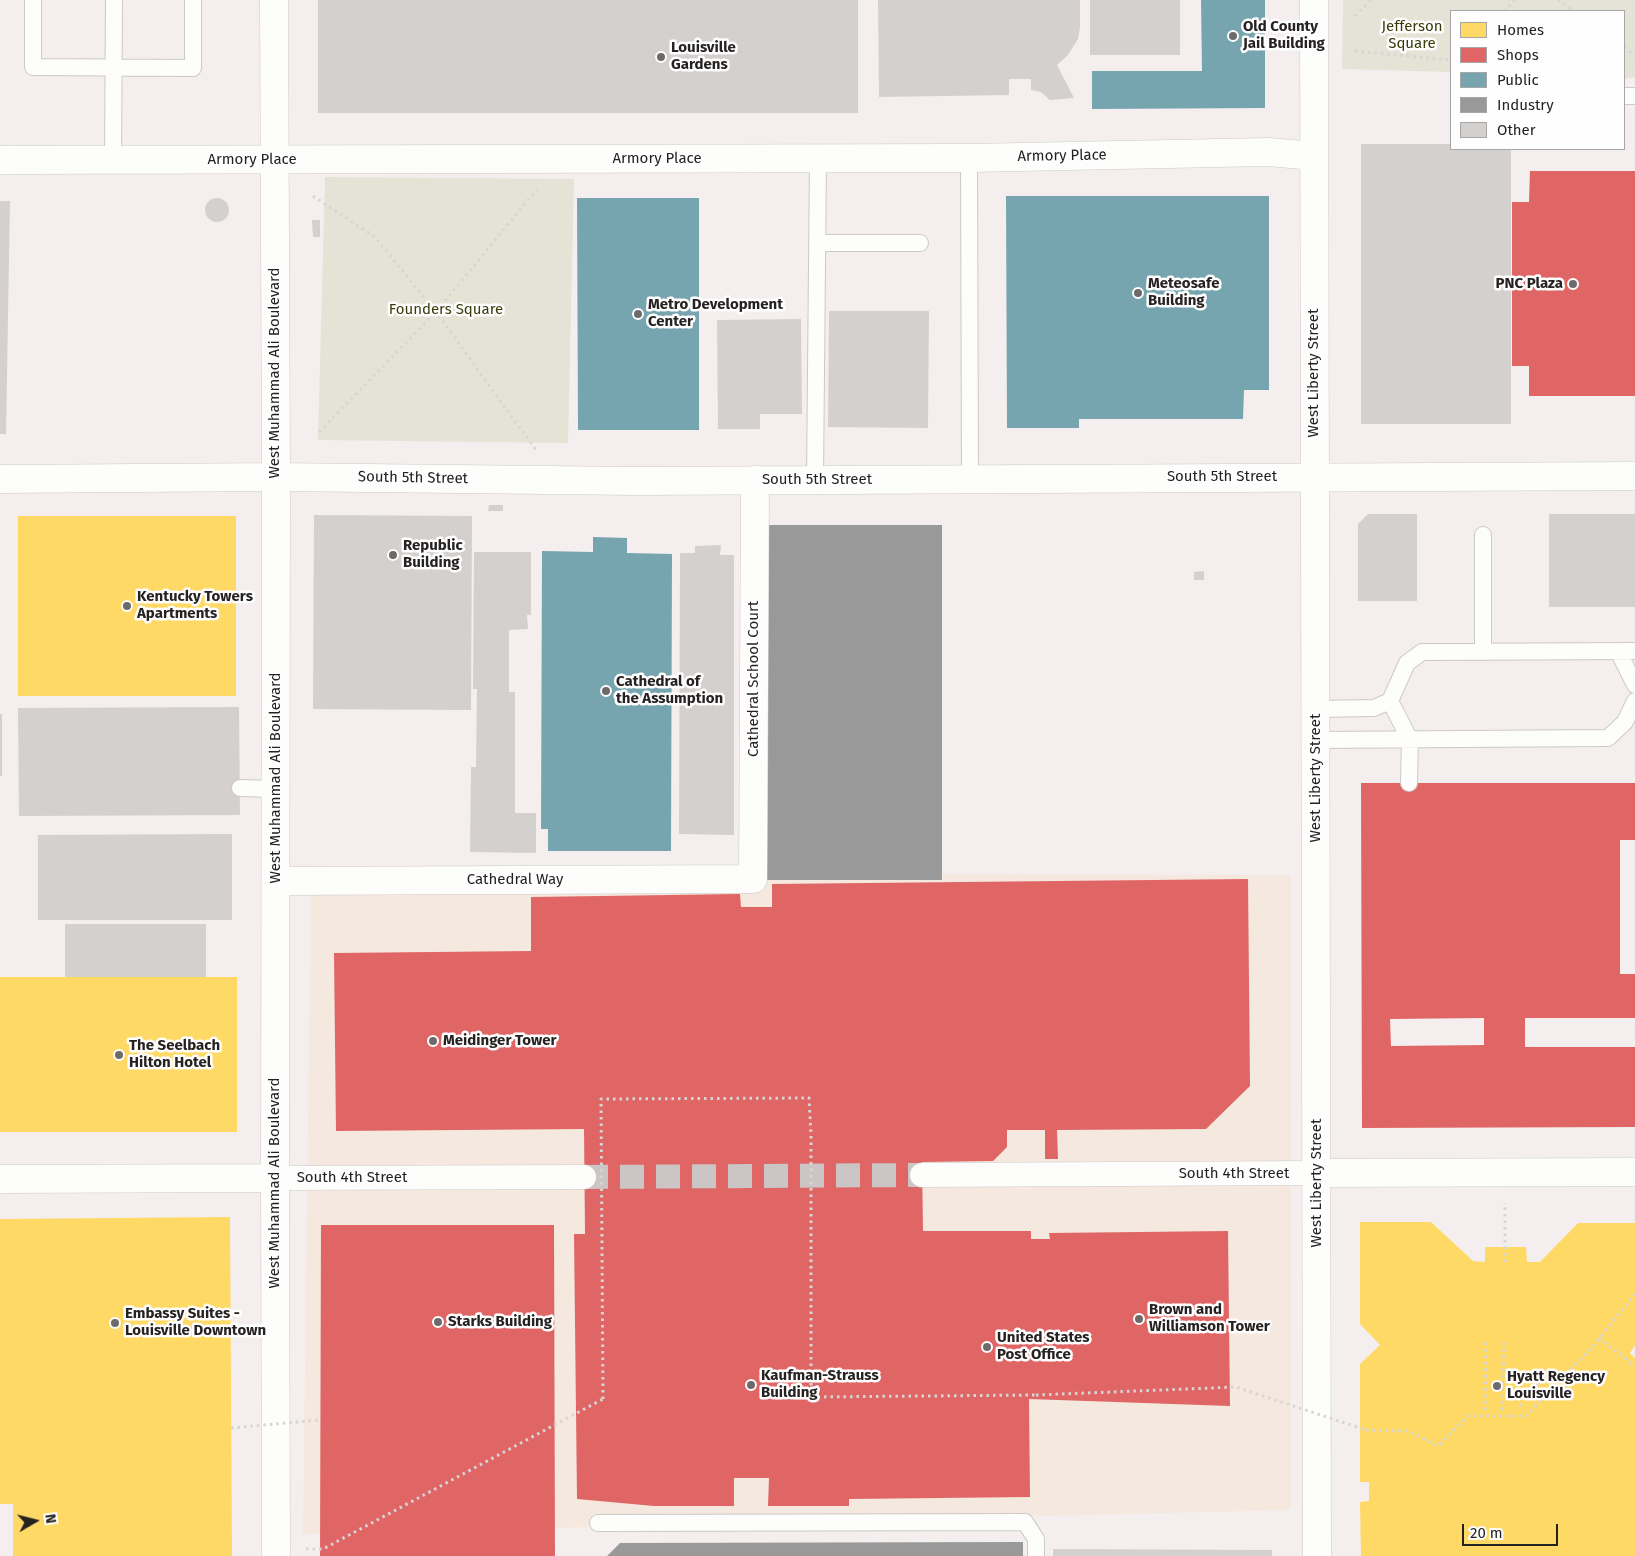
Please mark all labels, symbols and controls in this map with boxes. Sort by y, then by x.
legend [1450,10,1625,150]
place label: Old County Jail Building [1243,18,1325,53]
park label: Jefferson Square [1382,18,1442,53]
text: Homes [1497,21,1544,39]
marker: Old County Jail Building [1227,30,1239,42]
place label: Louisville Gardens [671,39,736,74]
text: Shops [1497,46,1539,64]
marker: Louisville Gardens [655,51,667,63]
text: Public [1497,71,1539,89]
text: Industry [1497,96,1554,114]
text: Other [1497,121,1536,139]
street label: Armory Place [1017,146,1107,166]
street label: Armory Place [612,150,702,168]
street label: Armory Place [207,151,297,169]
street label: West Muhammad Ali Boulevard [266,268,284,478]
place label: Meteosafe Building [1148,275,1219,310]
place label: PNC Plaza [1496,275,1563,293]
marker: PNC Plaza [1567,278,1579,290]
marker: Meteosafe Building [1132,287,1144,299]
place label: Metro Development Center [648,296,783,331]
park label: Founders Square [389,301,503,319]
marker: Metro Development Center [632,308,644,320]
street label: West Liberty Street [1305,309,1323,437]
street label: South 5th Street [358,468,468,488]
street label: South 5th Street [1167,468,1277,486]
street label: South 5th Street [762,471,872,489]
place label: Republic Building [403,537,463,572]
marker: Republic Building [387,549,399,561]
place label: Kentucky Towers Apartments [137,588,253,623]
marker: Kentucky Towers Apartments [121,600,133,612]
street label: Cathedral School Court [745,601,763,757]
street label: West Muhammad Ali Boulevard [267,673,285,883]
place label: Cathedral of the Assumption [616,673,723,708]
marker: Cathedral of the Assumption [600,685,612,697]
street label: West Liberty Street [1307,714,1325,842]
street label: Cathedral Way [467,871,563,889]
place label: Meidinger Tower [443,1032,557,1050]
marker: Meidinger Tower [427,1035,439,1047]
place label: The Seelbach Hilton Hotel [129,1037,220,1072]
marker: The Seelbach Hilton Hotel [113,1049,125,1061]
street label: West Muhammad Ali Boulevard [266,1078,284,1288]
street label: West Liberty Street [1308,1119,1326,1247]
street label: South 4th Street [1179,1165,1289,1183]
street label: South 4th Street [297,1169,407,1187]
place label: Brown and Williamson Tower [1149,1301,1270,1336]
place label: Embassy Suites - Louisville Downtown [125,1305,266,1340]
place label: Starks Building [448,1313,552,1331]
marker: Brown and Williamson Tower [1133,1313,1145,1325]
marker: Starks Building [432,1316,444,1328]
marker: Embassy Suites - Louisville Downtown [109,1317,121,1329]
place label: United States Post Office [997,1329,1089,1364]
marker: United States Post Office [981,1341,993,1353]
place label: Kaufman-Strauss Building [761,1367,879,1402]
place label: Hyatt Regency Louisville [1507,1368,1605,1403]
marker: Kaufman-Strauss Building [745,1379,757,1391]
marker: Hyatt Regency Louisville [1491,1380,1503,1392]
north arrow [10,1496,60,1546]
text: N [41,1513,59,1525]
scale bar [1465,1514,1561,1546]
text: 20 m [1470,1524,1503,1542]

